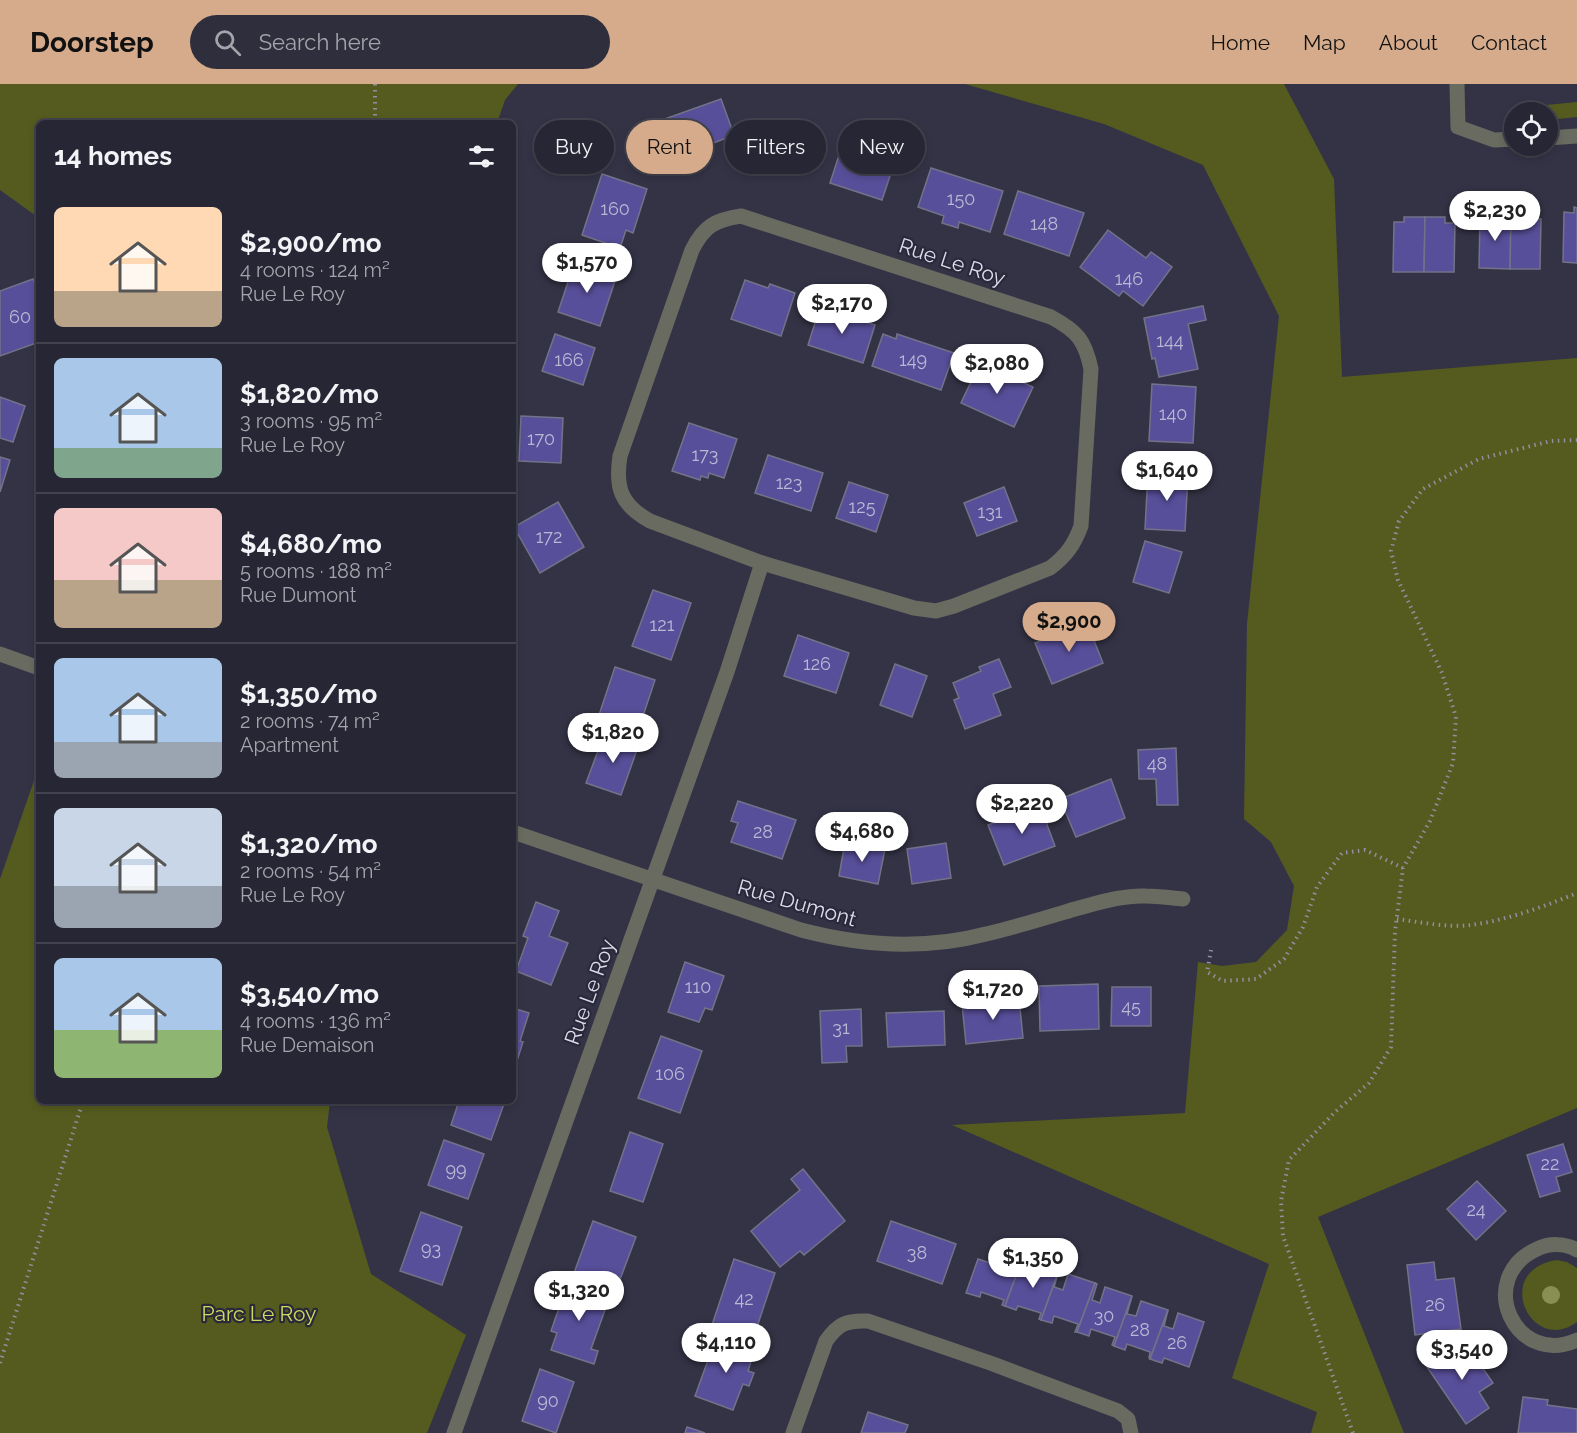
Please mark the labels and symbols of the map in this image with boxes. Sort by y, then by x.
house number: 150 [947,188,975,209]
pin: $2,230 [1446,191,1544,242]
house number: 160 [600,198,630,219]
house number: 148 [1030,213,1058,234]
street label: Rue Le Roy [896,233,1008,290]
pin: $1,570 [538,243,636,294]
house number: 146 [1115,268,1143,289]
pin: $2,170 [793,284,891,335]
house number: 60 [9,306,31,327]
house number: 144 [1156,330,1184,351]
pin: $2,080 [948,344,1046,395]
house number: 166 [554,349,584,370]
house number: 149 [899,349,927,370]
house number: 140 [1159,403,1187,424]
house number: 170 [527,428,555,449]
house number: 173 [692,444,718,465]
pin: $1,640 [1118,451,1216,502]
house number: 123 [776,472,802,493]
house number: 125 [849,496,876,517]
house number: 131 [977,501,1003,522]
house number: 172 [536,526,562,547]
pin: $2,900 [1020,602,1118,653]
house number: 121 [650,614,675,635]
house number: 126 [803,653,831,674]
pin: $1,820 [564,713,662,764]
house number: 48 [1147,753,1167,774]
pin: $2,220 [973,784,1071,835]
pin: $4,680 [813,812,911,863]
house number: 28 [753,821,773,842]
street label: Rue Dumont [735,874,859,931]
street label: Rue Le Roy [559,936,620,1048]
pin: $1,720 [944,970,1042,1021]
house number: 110 [685,976,711,997]
house number: 45 [1121,996,1141,1017]
house number: 31 [832,1017,850,1038]
house number: 106 [655,1063,685,1084]
house number: 22 [1541,1153,1559,1174]
house number: 99 [445,1159,467,1180]
house number: 24 [1466,1199,1486,1220]
house number: 93 [421,1238,441,1259]
pin: $1,350 [984,1238,1082,1289]
house number: 38 [907,1242,927,1263]
pin: $1,320 [530,1271,628,1322]
house number: 42 [734,1288,754,1309]
house number: 26 [1425,1294,1445,1315]
park label: Parc Le Roy [202,1301,316,1326]
house number: 30 [1094,1305,1114,1326]
house number: 28 [1130,1319,1150,1340]
pin: $4,110 [677,1323,775,1374]
pin: $3,540 [1413,1330,1511,1381]
house number: 26 [1167,1332,1187,1353]
house number: 90 [537,1390,559,1411]

